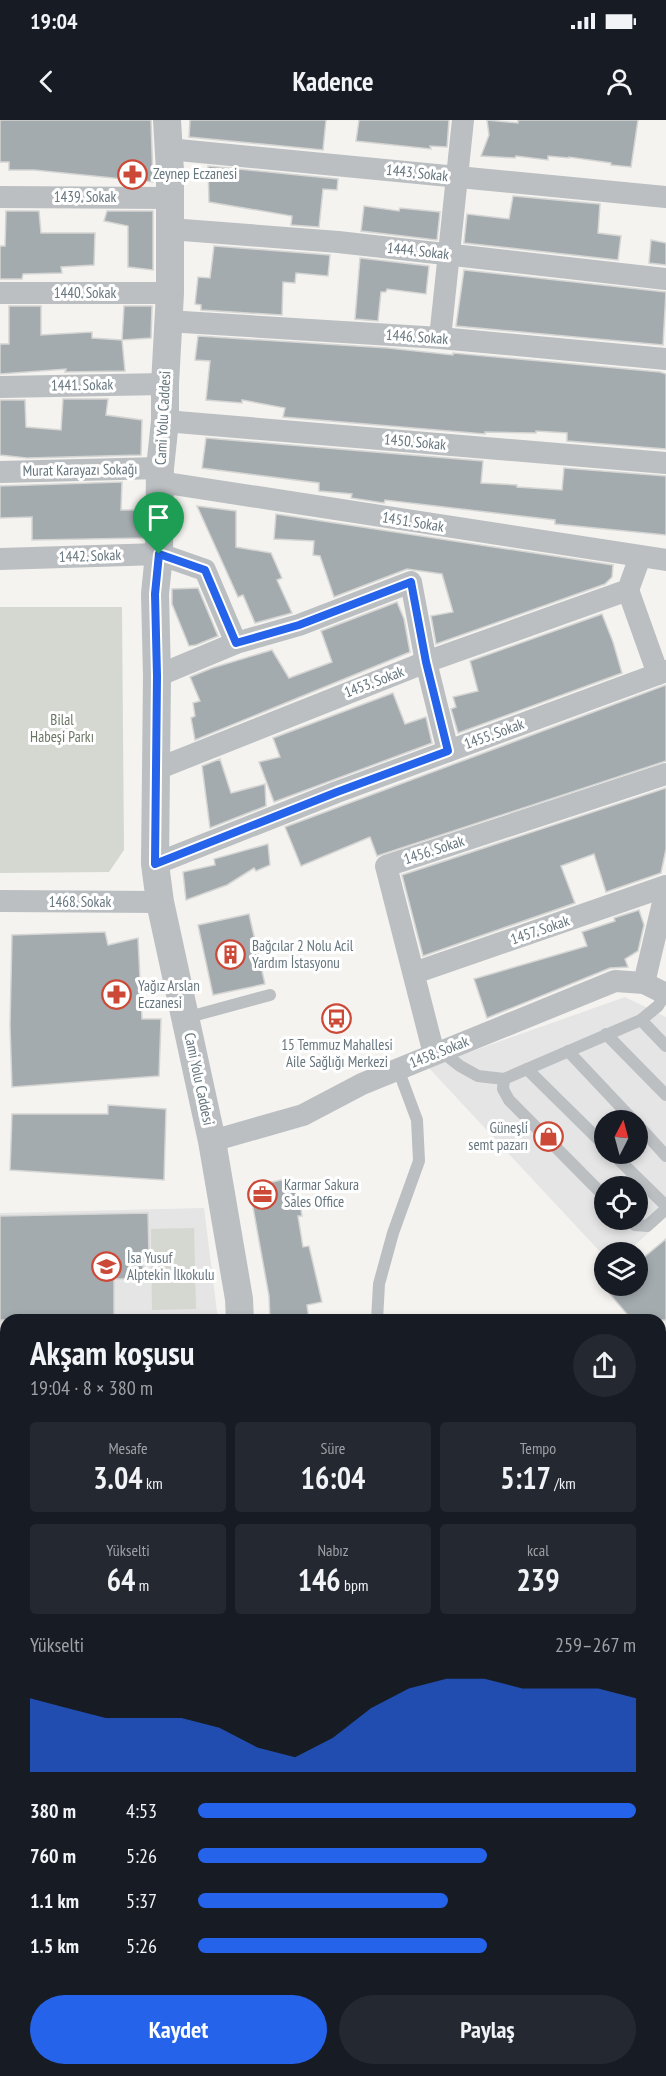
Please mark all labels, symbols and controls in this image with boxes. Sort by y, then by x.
text: 19:04 [30,7,78,35]
text: Kadence [292,64,374,98]
icon: back [30,65,63,98]
icon: person [603,65,636,98]
pharmacy icon: Zeynep Eczanesi [116,158,148,190]
street label: 1443. Sokak [385,160,449,185]
place label: Zeynep Eczanesi [153,164,237,183]
street label: 1439. Sokak [54,187,116,206]
street label: 1444. Sokak [386,238,450,263]
street label: 1440. Sokak [54,283,116,302]
street label: 1446. Sokak [385,325,449,348]
street label: Cami Yolu Caddesi [151,370,174,465]
street label: 1441. Sokak [51,374,114,395]
street label: 1450. Sokak [383,429,447,454]
street label: Murat Karayazı Sokağı [23,459,137,480]
pin [133,492,184,554]
icon: arrive [142,501,175,534]
street label: 1451. Sokak [381,507,446,536]
street label: 1442. Sokak [58,545,122,566]
street label: 1453. Sokak [341,661,407,702]
park label: Bilal Habeşi Parkı [30,710,94,746]
street label: 1455. Sokak [461,714,527,753]
street label: 1456. Sokak [401,831,467,868]
street label: 1468. Sokak [49,892,111,911]
street label: 1457. Sokak [508,911,572,948]
place label: Bağcılar 2 Nolu Acil Yardım İstasyonu [252,936,354,972]
building icon: Bağcılar 2 Nolu Acil Yardım İstasyonu [215,939,247,971]
place label: Yağız Arslan Eczanesi [138,976,200,1012]
pharmacy icon: Yağız Arslan Eczanesi [101,979,133,1011]
bus stop icon: 15 Temmuz Mahallesi Aile Sağlığı Merkezi [321,1002,353,1034]
street label: Cami Yolu Caddesi [180,1031,219,1127]
street label: 1458. Sokak [406,1031,471,1072]
place label: 15 Temmuz Mahallesi Aile Sağlığı Merkezi [281,1035,393,1071]
north arrow [594,1110,648,1164]
map controls [594,1110,648,1296]
place label: Güneşli semt pazarı [468,1118,528,1154]
shop icon: Güneşli semt pazarı [533,1121,565,1153]
place label: Karmar Sakura Sales Office [284,1175,359,1211]
button: locate [594,1176,648,1230]
office icon: Karmar Sakura Sales Office [247,1178,279,1210]
button: layers [594,1242,648,1296]
place label: İsa Yusuf Alptekin İlkokulu [127,1248,215,1284]
school or university icon: İsa Yusuf Alptekin İlkokulu [90,1251,122,1283]
text: Akşam koşusu [30,1331,194,1374]
button: share [573,1334,636,1397]
text: 19:04 · 8 × 380 m [30,1375,153,1401]
text: Mesafe [108,1438,148,1458]
text: Süre [321,1438,345,1458]
text: Tempo [520,1438,556,1458]
text: 3.04 [93,1458,143,1497]
text: 16:04 [301,1458,365,1497]
text: 5:17 [500,1458,551,1497]
text: km [143,1473,163,1493]
text: /km [551,1473,576,1493]
text: Yükselti [106,1540,150,1560]
text: Nabız [317,1540,349,1560]
text: kcal [527,1540,549,1560]
text: 64 [107,1560,135,1599]
text: 146 [298,1560,341,1599]
text: 239 [516,1560,560,1599]
text: m [135,1575,149,1595]
text: bpm [341,1575,368,1595]
text: Yükselti [30,1632,84,1658]
text: 259–267 m [555,1632,636,1658]
text: 380 m [30,1798,76,1824]
text: 4:53 [126,1798,157,1824]
text: 760 m [30,1843,76,1869]
text: 5:26 [126,1843,157,1869]
text: 1.1 km [30,1888,79,1914]
text: 5:37 [126,1888,157,1914]
text: 1.5 km [30,1933,79,1959]
text: 5:26 [126,1933,157,1959]
button: Kaydet [30,1995,327,2064]
button: Paylaş [339,1995,636,2064]

